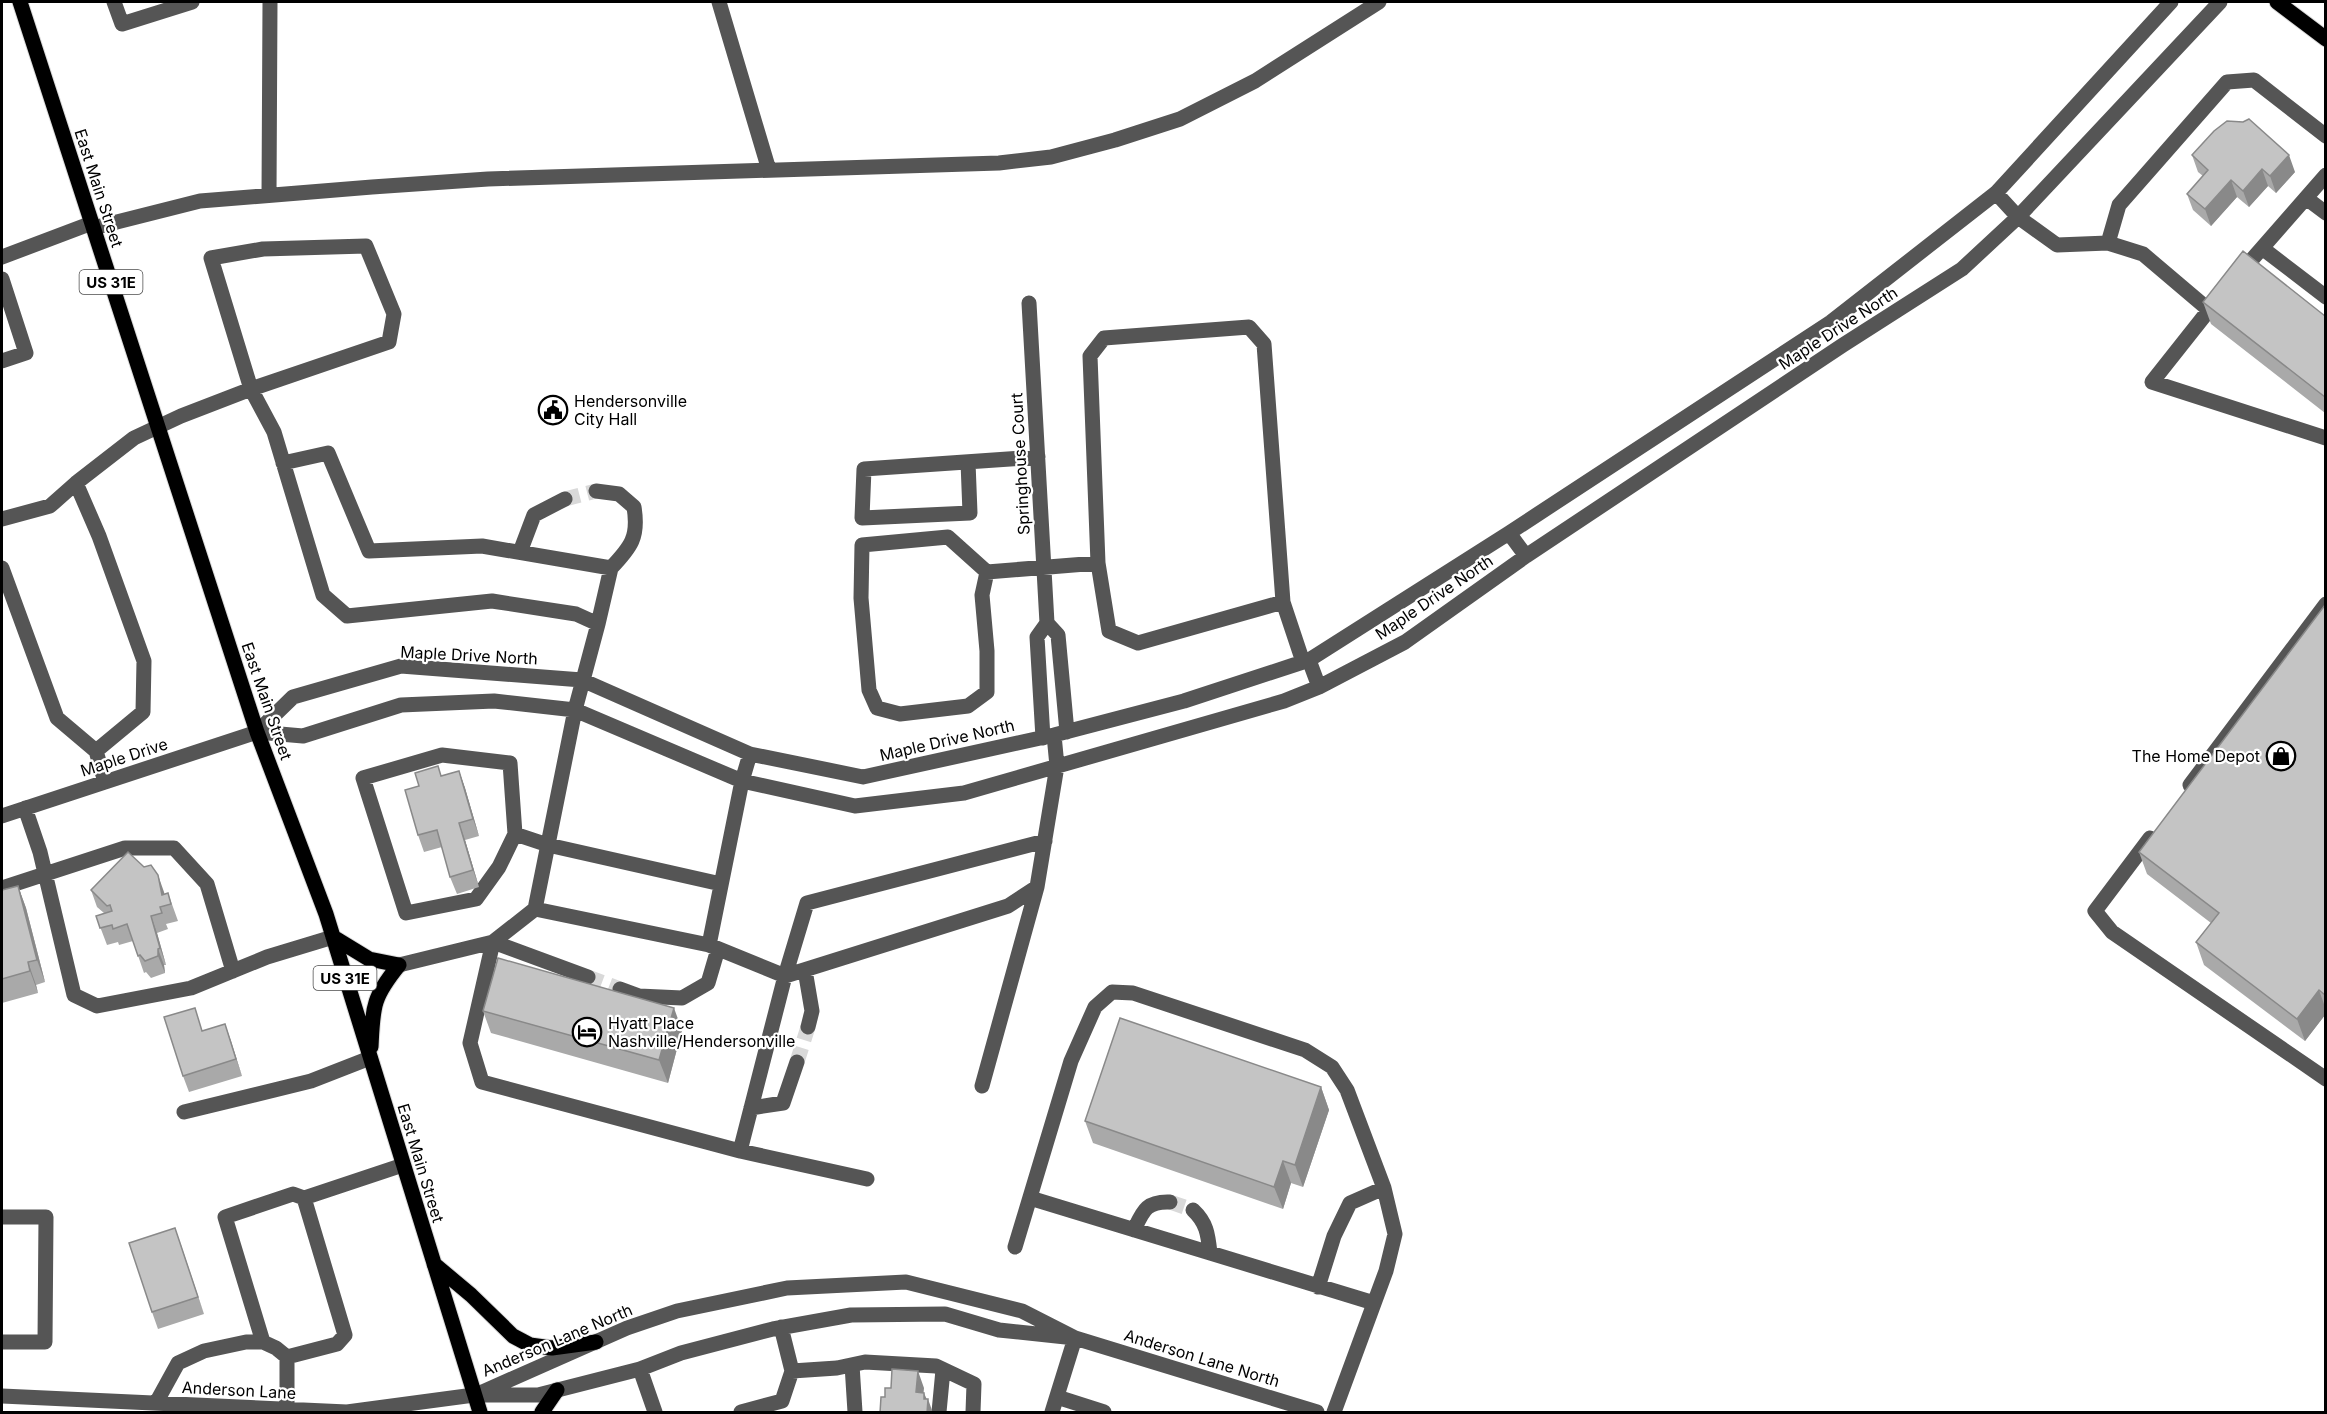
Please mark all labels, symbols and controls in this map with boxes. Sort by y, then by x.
street label: East Main Street [70,126,128,250]
road number: US 31E [80,270,142,294]
street label: Maple Drive North [1775,282,1901,374]
place label: Hendersonville City Hall [574,391,687,429]
street label: Springhouse Court [1006,392,1034,536]
public building icon: Hendersonville City Hall [537,394,569,426]
street label: Maple Drive North [1371,550,1497,644]
street label: East Main Street [237,639,297,763]
street label: Maple Drive North [400,641,538,669]
street label: Maple Drive North [878,715,1016,765]
street label: Maple Drive [78,733,170,781]
shop icon: The Home Depot [2265,740,2297,772]
place label: The Home Depot [2132,746,2260,766]
road number: US 31E [314,966,376,990]
place label: Hyatt Place Nashville/Hendersonville [608,1013,795,1051]
hotel icon: Hyatt Place Nashville/Hendersonville [571,1016,603,1048]
street label: East Main Street [393,1101,449,1225]
street label: Anderson Lane North [479,1299,635,1381]
street label: Anderson Lane North [1122,1325,1282,1391]
street label: Anderson Lane [181,1377,297,1403]

